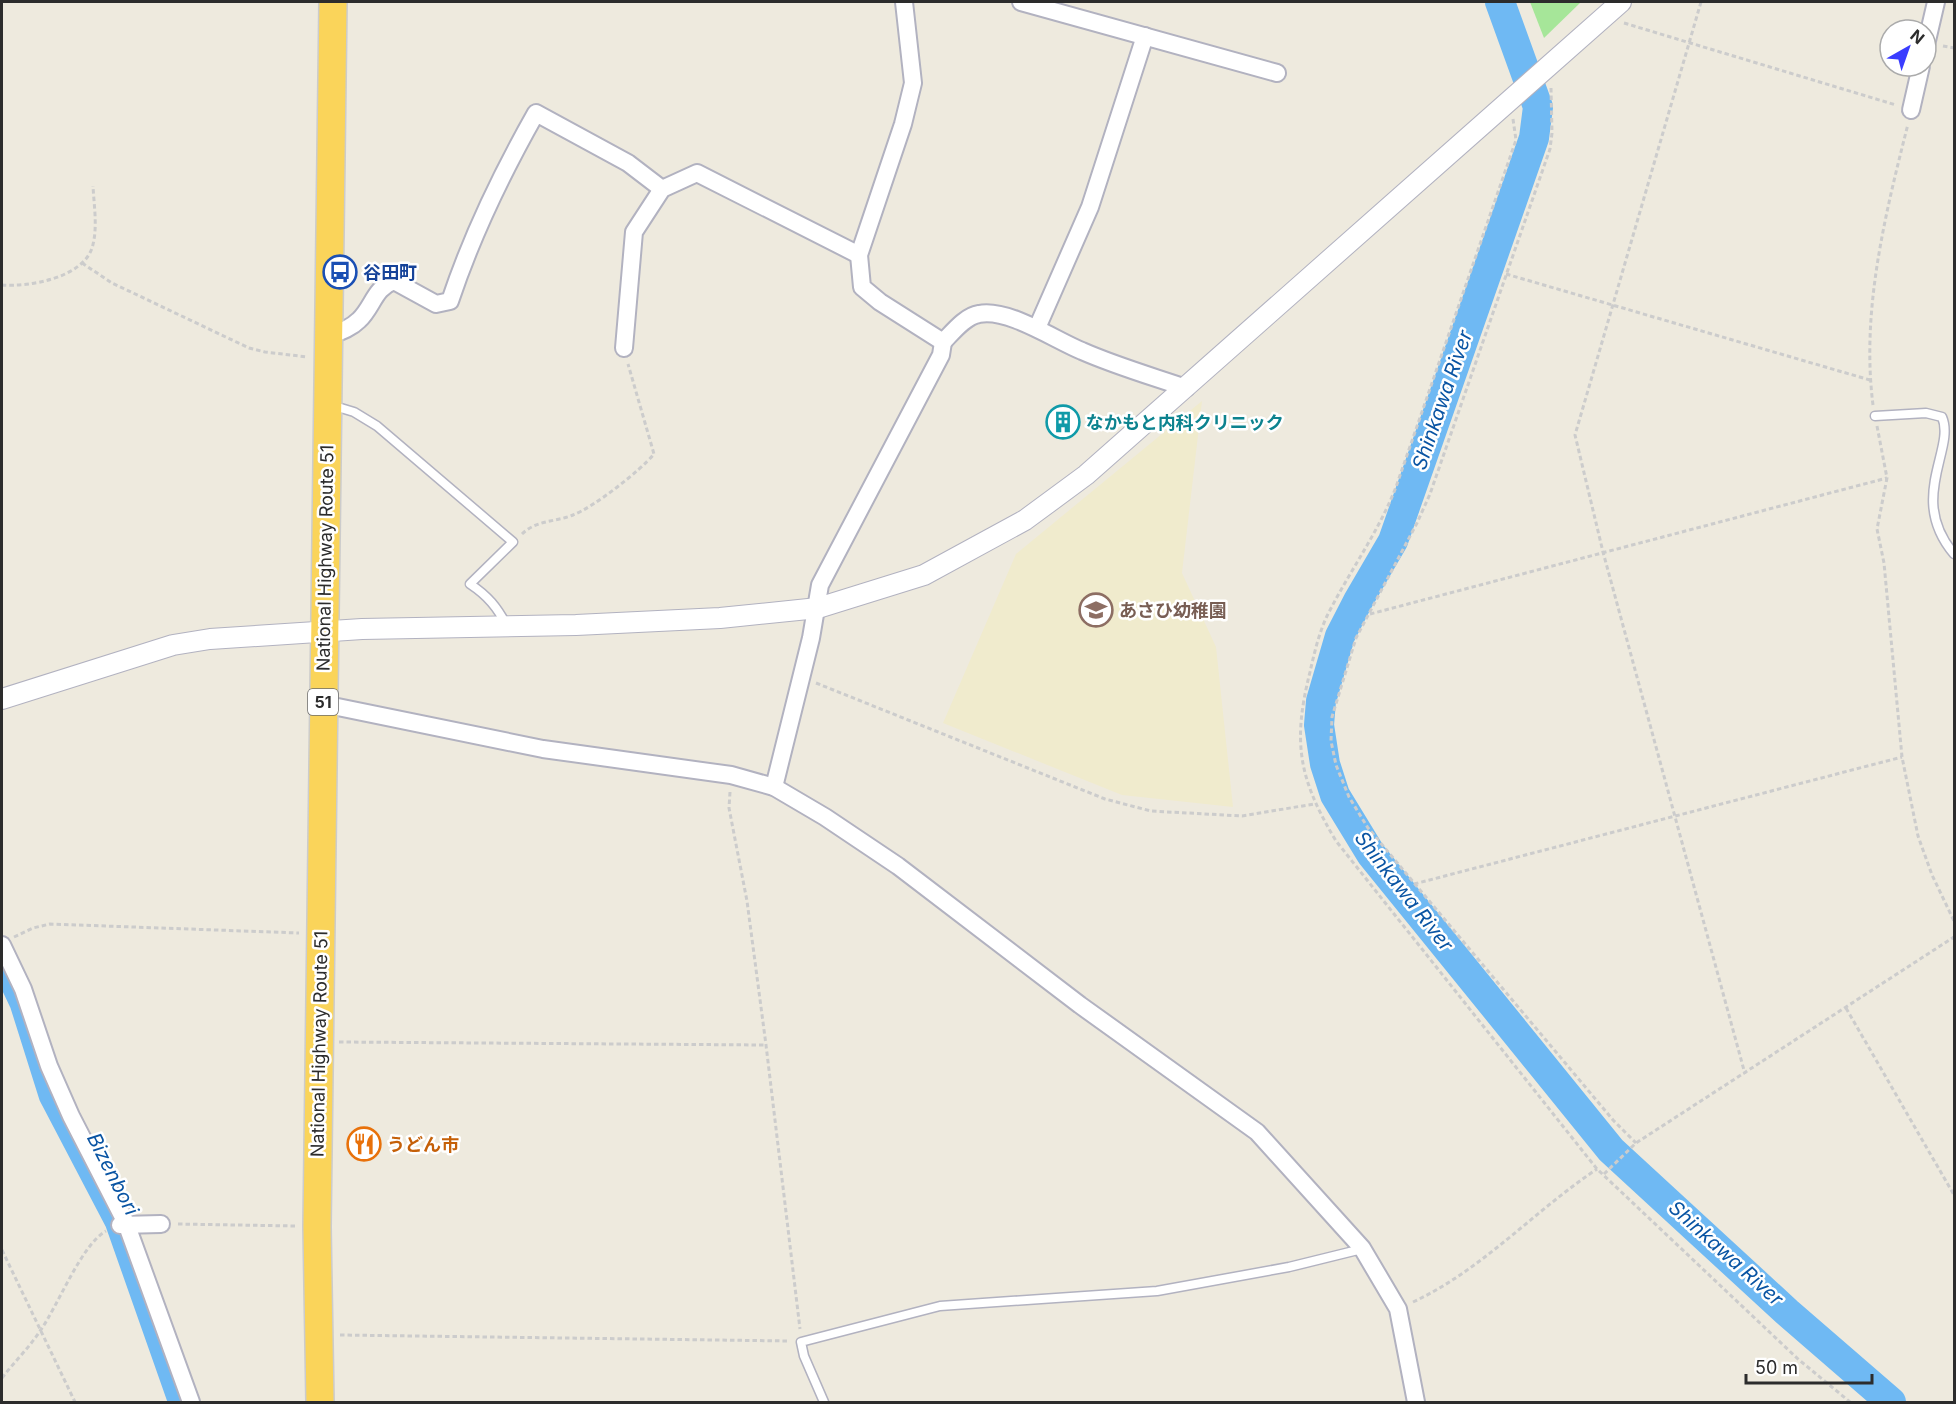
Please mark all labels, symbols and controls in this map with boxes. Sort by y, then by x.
north arrow [1878,18,1938,78]
text: N [1907,25,1929,48]
bus stop icon: 谷田町 [322,254,358,290]
place label: 谷田町 [363,262,417,283]
water label: Shinkawa River [1407,327,1477,473]
building icon: なかもと内科クリニック [1045,404,1081,440]
place label: なかもと内科クリニック [1086,412,1284,433]
street label: National Highway Route 51 [313,445,337,671]
school or university icon: あさひ幼稚園 [1078,592,1114,628]
place label: あさひ幼稚園 [1119,600,1227,621]
road number: 51 [308,689,338,715]
water label: Shinkawa River [1350,826,1459,956]
street label: National Highway Route 51 [307,931,331,1157]
restaurant icon: うどん市 [346,1126,382,1162]
water label: Bizenbori [82,1129,144,1220]
place label: うどん市 [387,1134,459,1155]
water label: Shinkawa River [1664,1195,1788,1311]
scale bar [1746,1347,1872,1385]
text: 50 m [1755,1357,1798,1378]

